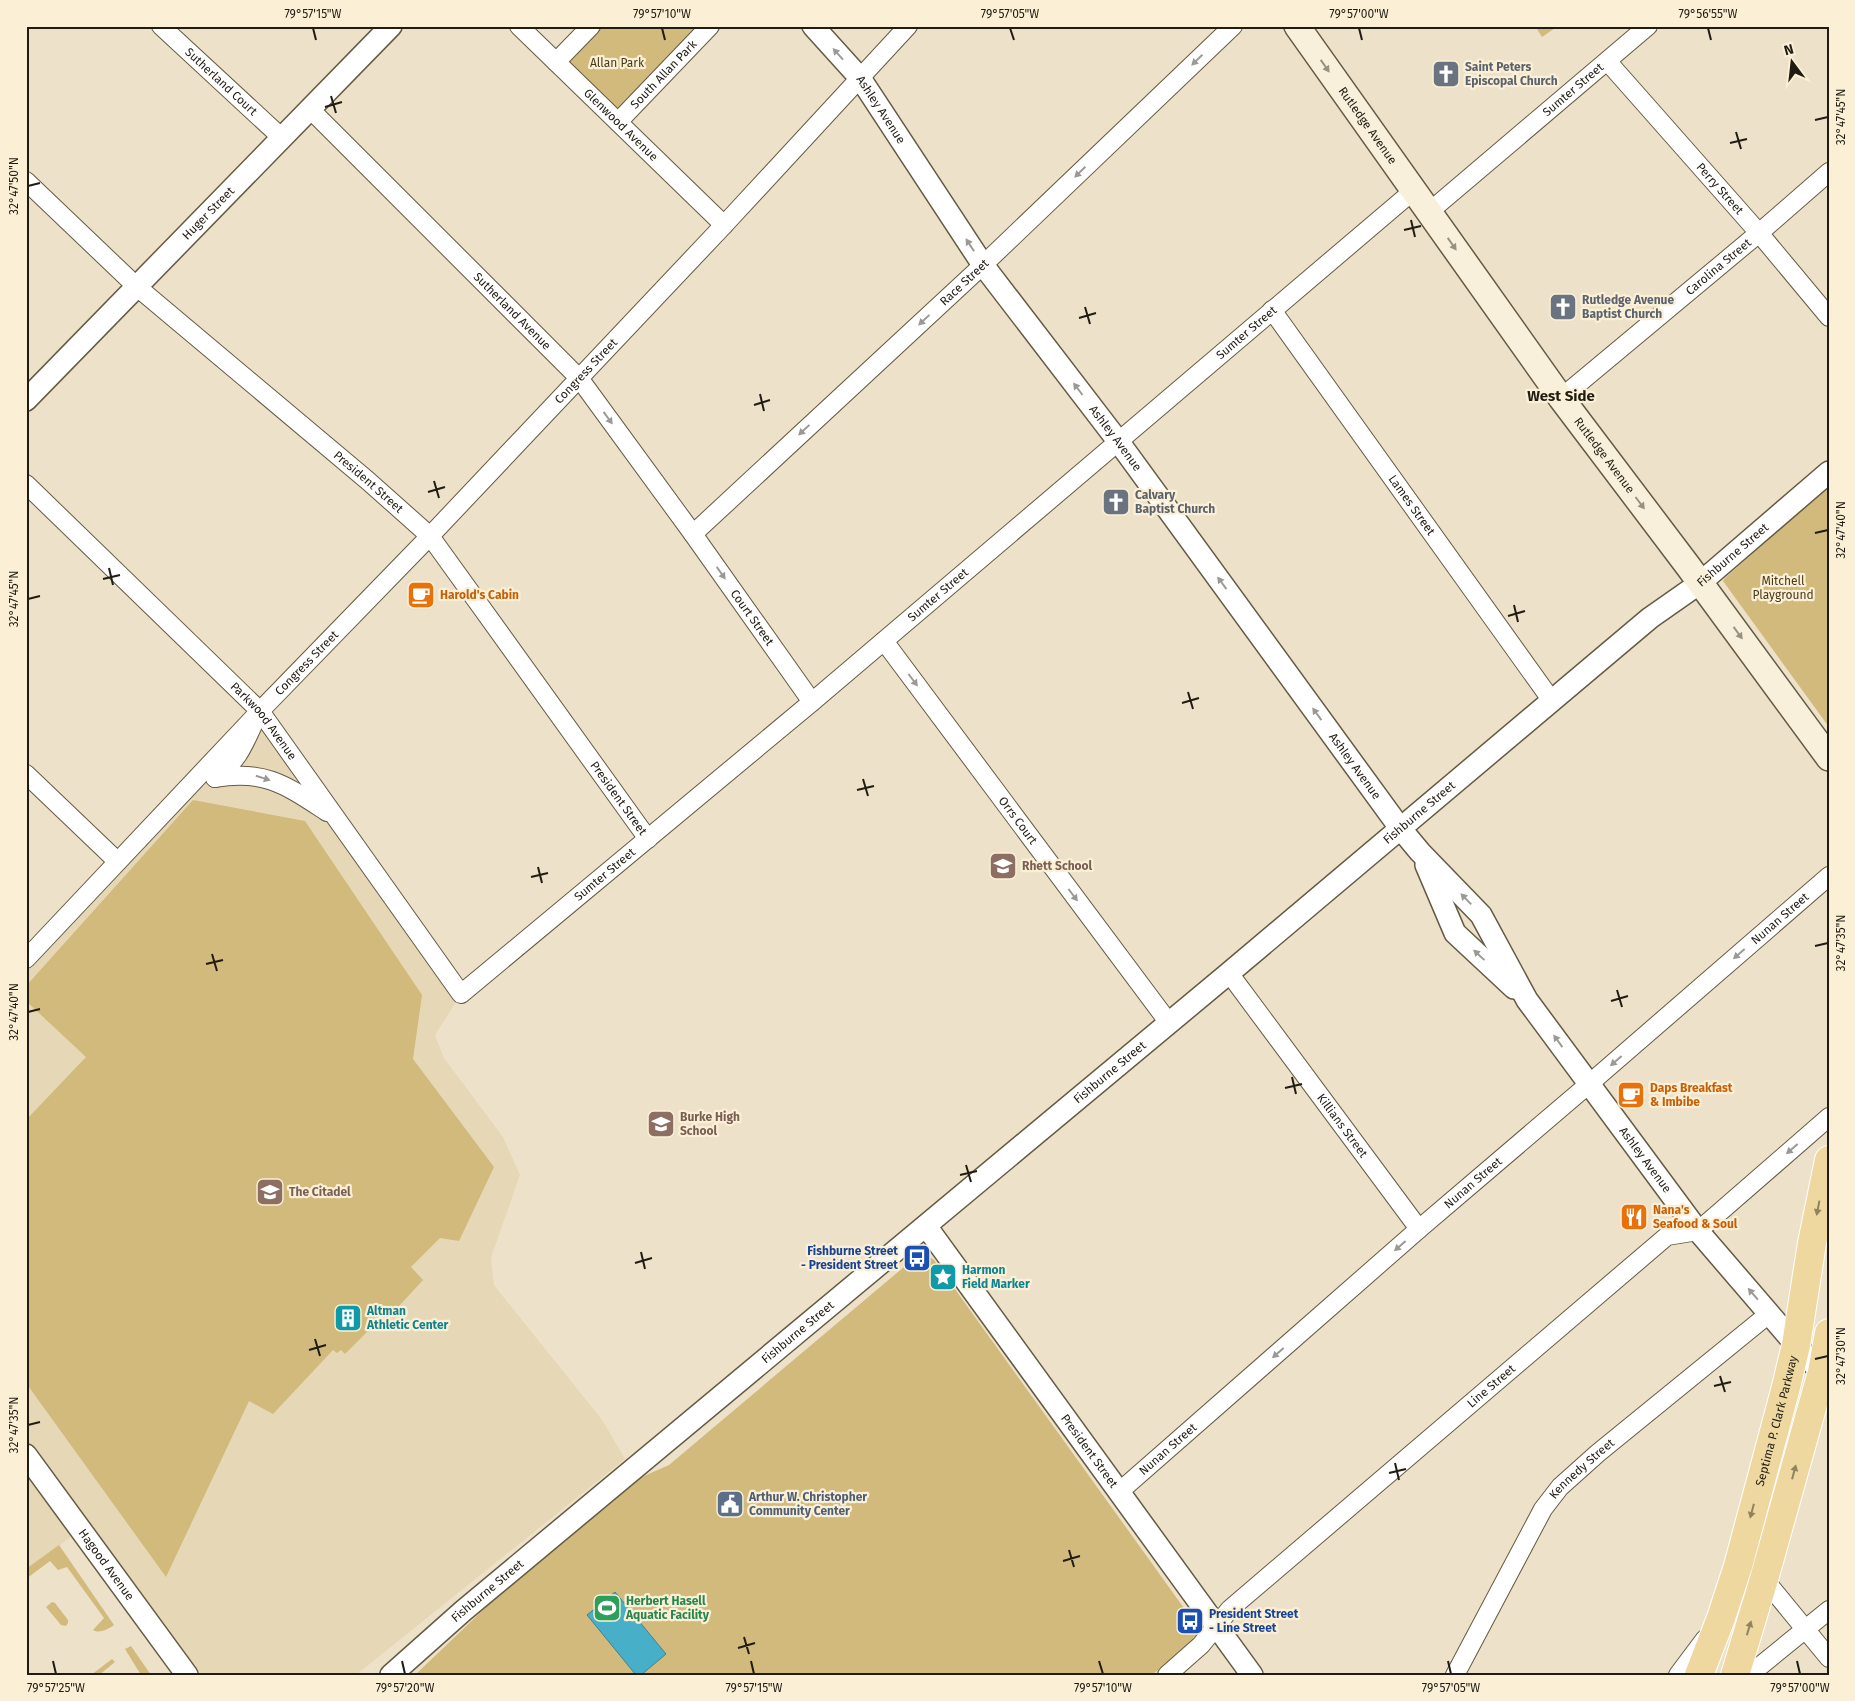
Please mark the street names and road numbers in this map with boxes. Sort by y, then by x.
street label: South Allan Park [628,37,700,111]
street label: Sutherland Court [182,45,261,119]
street label: Sumter Street [1540,60,1607,119]
street label: Ashley Avenue [853,73,908,146]
street label: Rutledge Avenue [1335,84,1400,167]
street label: Glenwood Avenue [581,86,661,164]
street label: Perry Street [1693,160,1747,218]
street label: Huger Street [179,183,238,243]
street label: Carolina Street [1683,235,1754,298]
street label: Race Street [937,256,992,308]
street label: Sutherland Avenue [471,270,554,353]
street label: Sumter Street [1213,303,1280,362]
street label: Congress Street [552,335,621,407]
street label: Ashley Avenue [1086,403,1145,474]
street label: Rutledge Avenue [1571,415,1637,496]
street label: President Street [331,448,407,516]
street label: Lames Street [1385,472,1438,538]
street label: Fishburne Street [1694,520,1772,589]
street label: Sumter Street [905,565,972,625]
street label: Court Street [728,587,777,649]
street label: Congress Street [272,627,342,698]
street label: Parkwood Avenue [228,679,299,763]
street label: Ashley Avenue [1326,730,1384,802]
street label: President Street [587,759,650,838]
street label: Fishburne Street [1380,778,1458,847]
street label: Orrs Court [996,794,1041,848]
street label: Sumter Street [571,845,638,904]
street label: Nunan Street [1748,889,1812,947]
street label: Fishburne Street [1071,1038,1149,1106]
street label: Killians Street [1314,1091,1371,1161]
street label: Ashley Avenue [1616,1124,1674,1196]
street label: Nunan Street [1441,1154,1505,1211]
street label: Fishburne Street [759,1298,837,1366]
street label: Septima P. Clark Parkway [1753,1354,1800,1488]
street label: Line Street [1464,1361,1519,1410]
street label: President Street [1058,1411,1121,1491]
street label: Nunan Street [1136,1420,1200,1478]
street label: Kennedy Street [1546,1435,1618,1502]
street label: Hagood Avenue [76,1526,137,1603]
street label: Fishburne Street [449,1556,527,1625]

